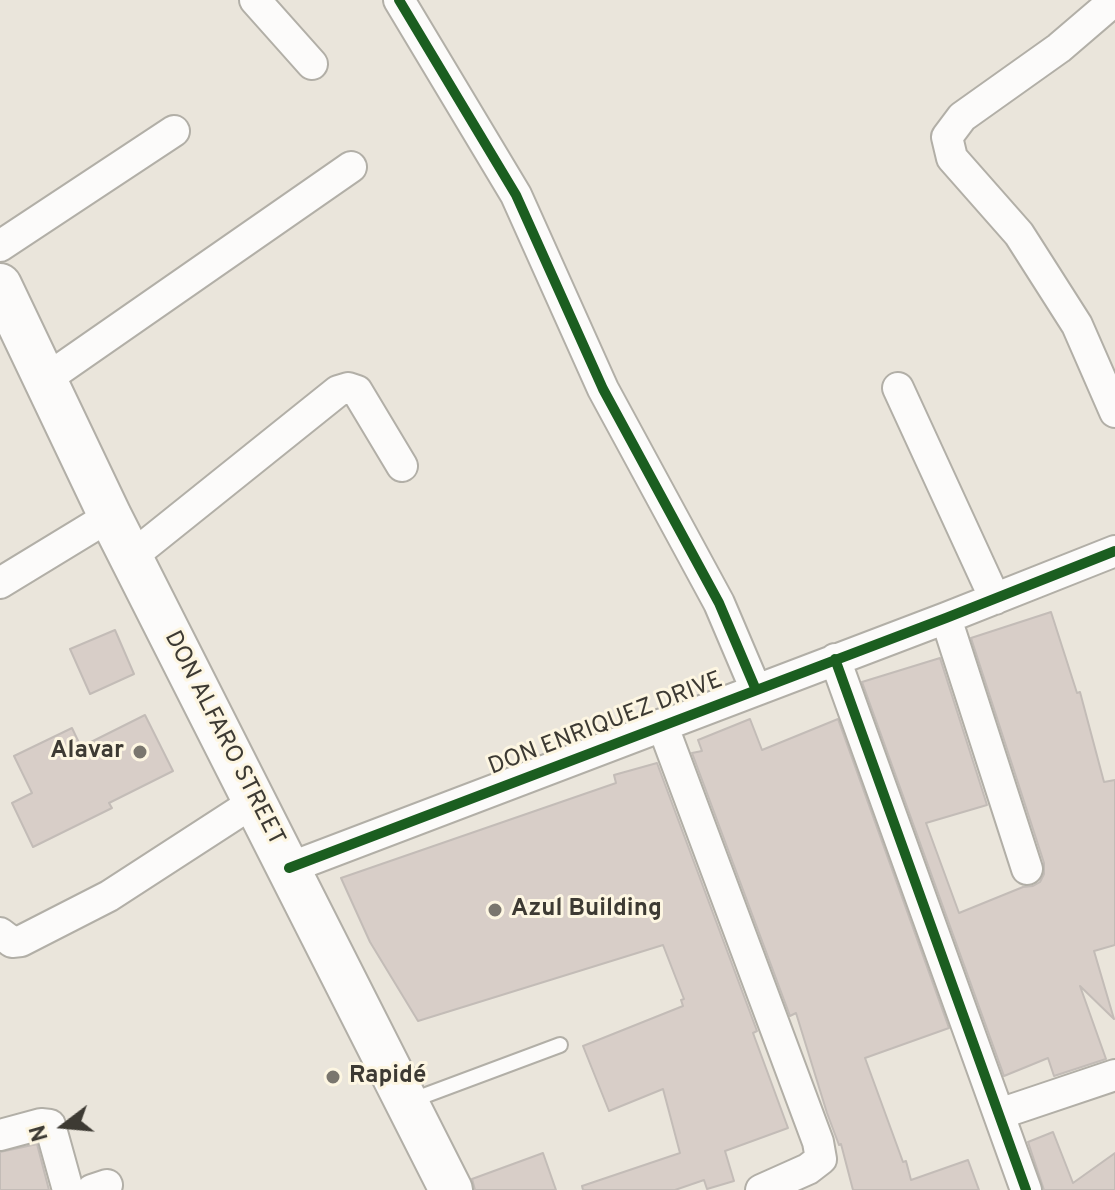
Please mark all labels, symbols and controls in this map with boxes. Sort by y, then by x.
street label: DON ALFARO STREET [156,627,290,851]
street label: DON ENRIQUEZ DRIVE [485,667,727,783]
place label: Alavar [50,738,124,766]
marker: Alavar [131,743,149,761]
place label: Azul Building [511,896,662,924]
marker: Azul Building [486,901,504,919]
place label: Rapidé [349,1063,426,1091]
marker: Rapidé [324,1068,342,1086]
north arrow [24,1086,104,1166]
text: N [25,1121,56,1144]

